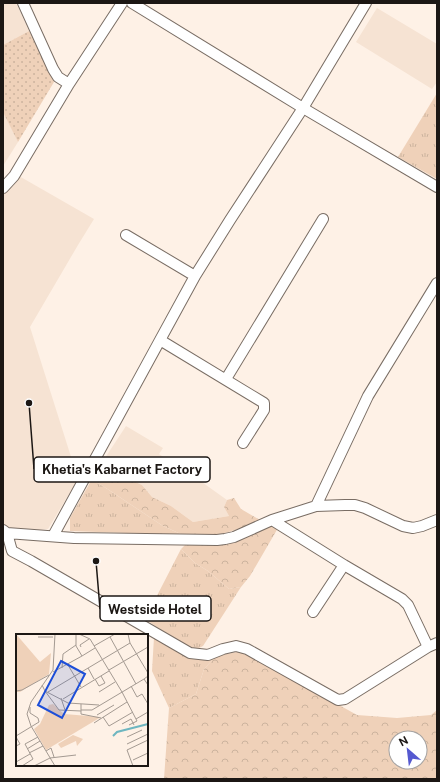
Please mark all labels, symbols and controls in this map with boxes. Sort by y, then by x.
callout: Khetia's Kabarnet Factory [34,457,210,482]
text: Khetia's Kabarnet Factory [42,462,203,477]
callout: Westside Hotel [100,596,211,621]
text: Westside Hotel [108,602,202,617]
inset map [16,634,148,766]
north arrow [388,730,428,770]
text: N [397,734,410,748]

